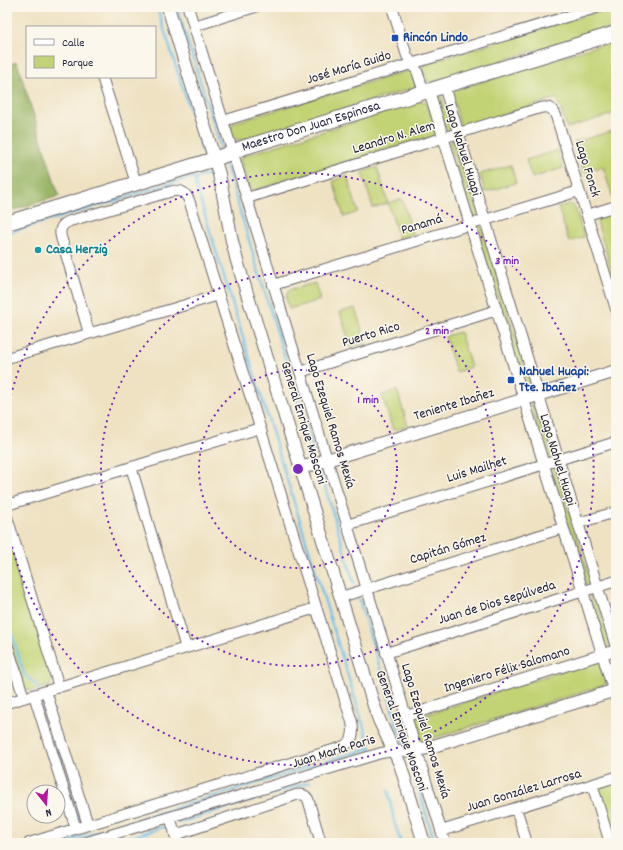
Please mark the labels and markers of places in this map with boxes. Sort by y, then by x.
place label: Rincón Lindo [403,28,468,48]
marker: Rincón Lindo [390,33,400,43]
place label: Casa Herzig [46,240,108,260]
marker: Casa Herzig [33,245,43,255]
place label: Nahuel Huapi: Tte. Ibañez [519,362,589,398]
marker: Nahuel Huapi: Tte. Ibañez [506,375,516,385]
centre of rings [291,462,305,476]

